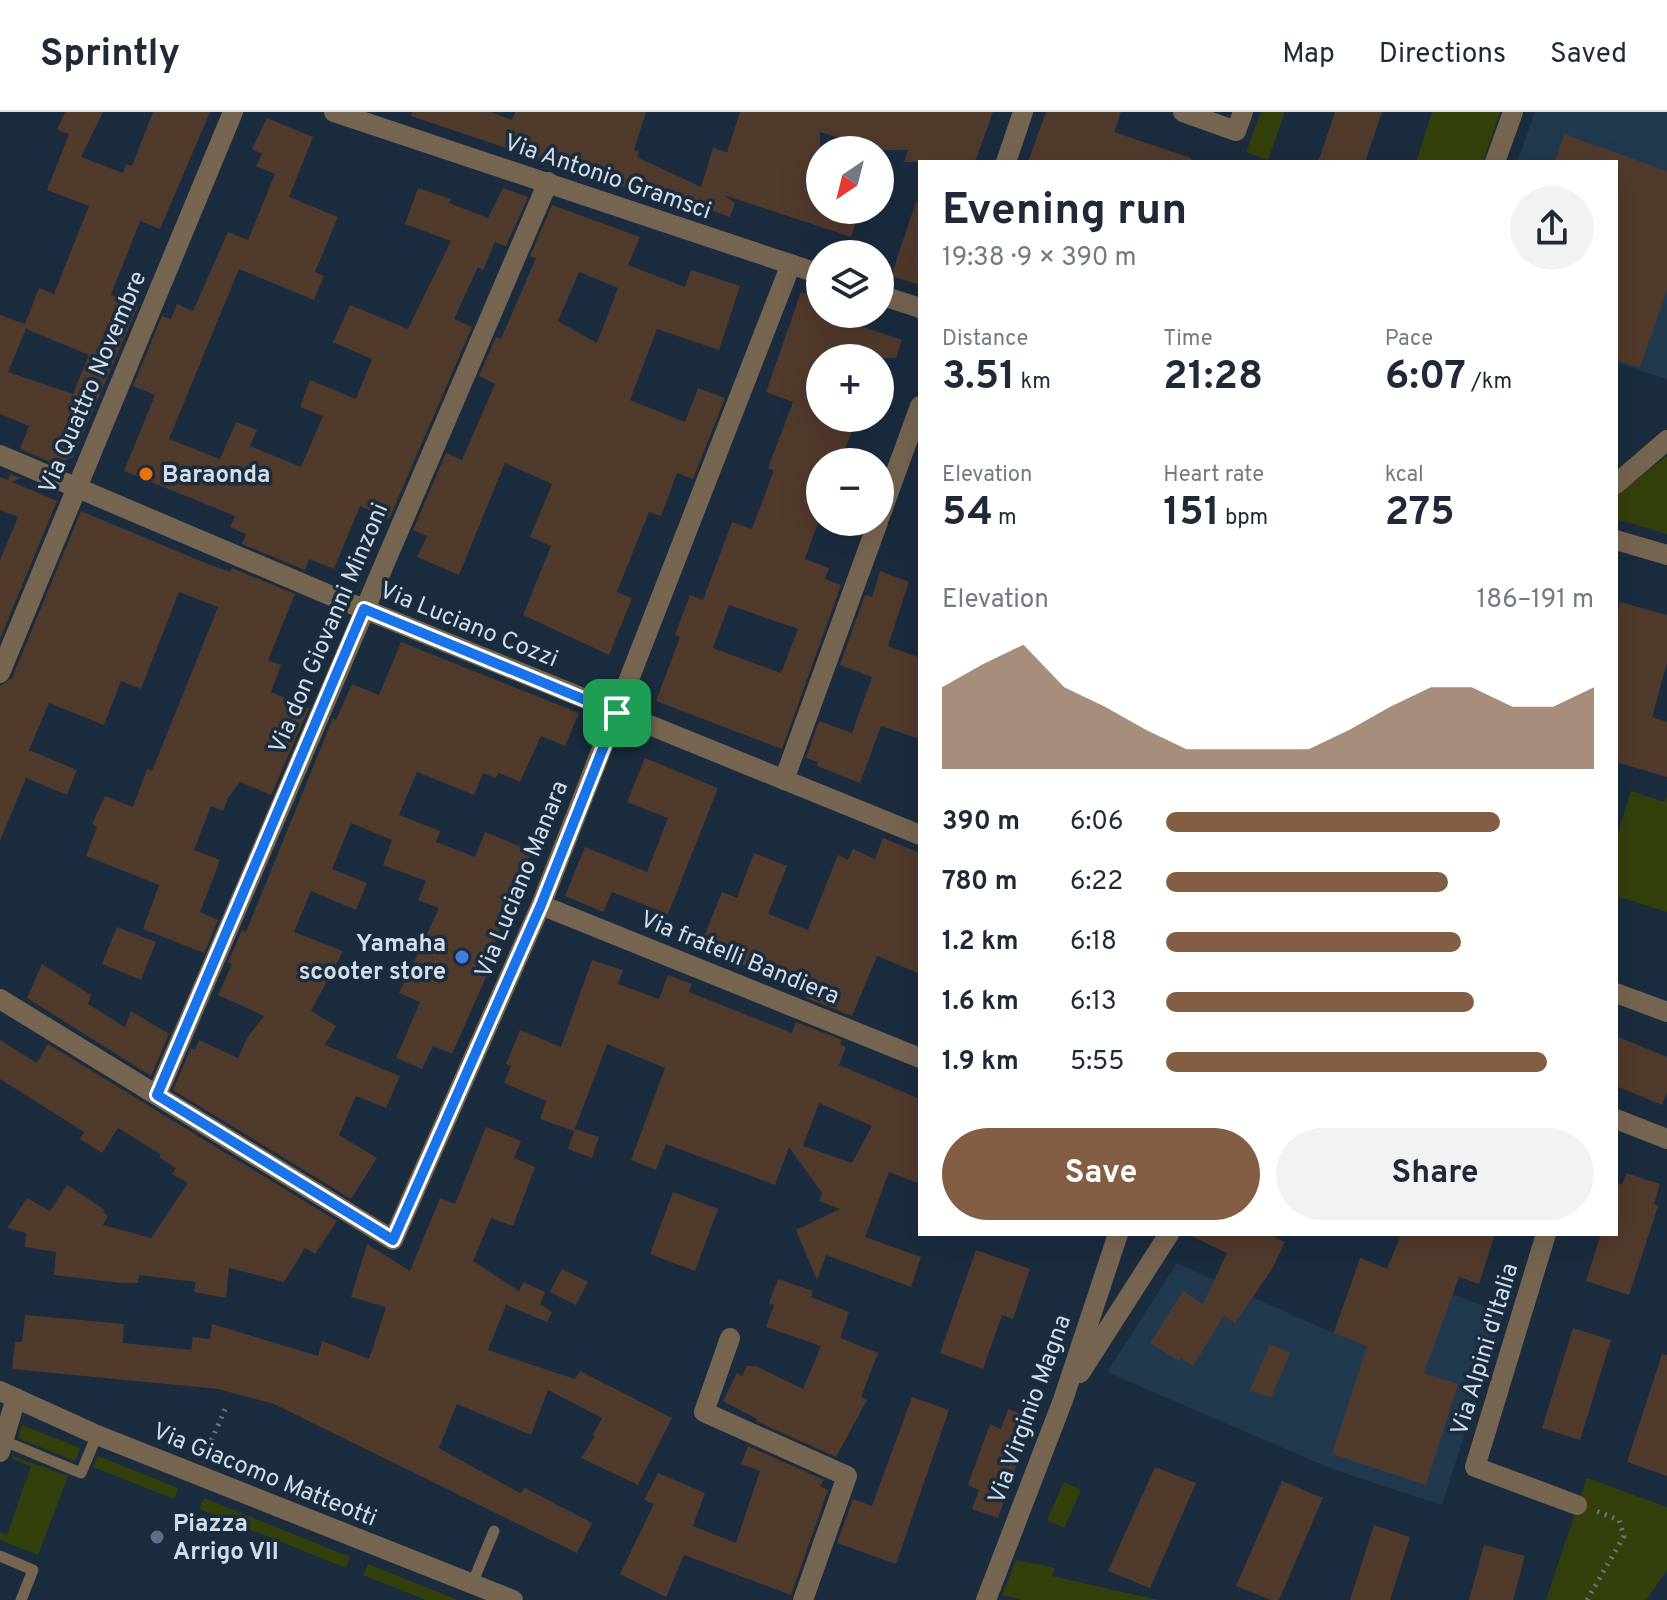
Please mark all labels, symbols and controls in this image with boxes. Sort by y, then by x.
text: Sprintly [40,31,180,80]
text: Map [1282,37,1335,73]
text: Directions [1379,37,1506,73]
text: Saved [1550,37,1627,73]
street label: Via Antonio Gramsci [500,128,715,227]
north arrow [806,136,894,224]
map controls [806,136,894,536]
text: Evening run [942,184,1187,240]
button: share [1510,186,1594,270]
button: layers [806,240,894,328]
text: 19:38 · 9 × 390 m [942,242,1137,275]
street label: Via Quattro Novembre [33,267,154,499]
text: Distance [942,326,1028,353]
text: Time [1163,326,1213,353]
text: Pace [1385,326,1433,353]
button: + [806,344,894,432]
text: 3.51 [942,353,1015,403]
text: 21:28 [1163,353,1263,403]
text: 6:07 [1385,353,1466,403]
text: km [1015,369,1051,396]
text: /km [1466,369,1512,396]
button: − [806,448,894,536]
place label: Baraonda [162,461,270,491]
text: Elevation [942,462,1032,489]
text: Heart rate [1163,462,1264,489]
text: kcal [1385,462,1424,489]
marker: Baraonda [137,465,155,483]
text: 54 [942,489,993,539]
text: 151 [1163,489,1220,539]
text: 275 [1385,489,1455,539]
street label: Via don Giovanni Minzoni [263,499,396,759]
text: m [993,505,1017,532]
text: bpm [1220,505,1268,532]
street label: Via Luciano Cozzi [375,576,562,675]
text: Elevation [942,584,1049,617]
text: 186–191 m [1477,584,1594,617]
pin [583,679,651,747]
icon: arrive [595,691,639,735]
street label: Via Luciano Manara [470,777,576,983]
text: 390 m [942,806,1020,839]
text: 6:06 [1070,806,1124,839]
text: 780 m [942,866,1018,899]
text: 6:22 [1070,866,1123,899]
street label: Via fratelli Bandiera [635,905,843,1013]
text: 1.2 km [942,926,1019,959]
text: 6:18 [1070,926,1117,959]
place label: Yamaha scooter store [299,930,446,988]
marker: Yamaha scooter store [453,948,471,966]
text: 1.6 km [942,986,1019,1019]
text: 6:13 [1070,986,1117,1019]
text: 1.9 km [942,1046,1019,1079]
text: 5:55 [1070,1046,1124,1079]
button: Save [942,1128,1260,1220]
button: Share [1276,1128,1594,1220]
street label: Via Alpini d'Italia [1445,1260,1526,1439]
street label: Via Virginio Magna [983,1311,1079,1508]
street label: Via Giacomo Matteotti [148,1417,381,1535]
place label: Piazza Arrigo VII [173,1510,279,1568]
marker: Piazza Arrigo VII [148,1528,166,1546]

